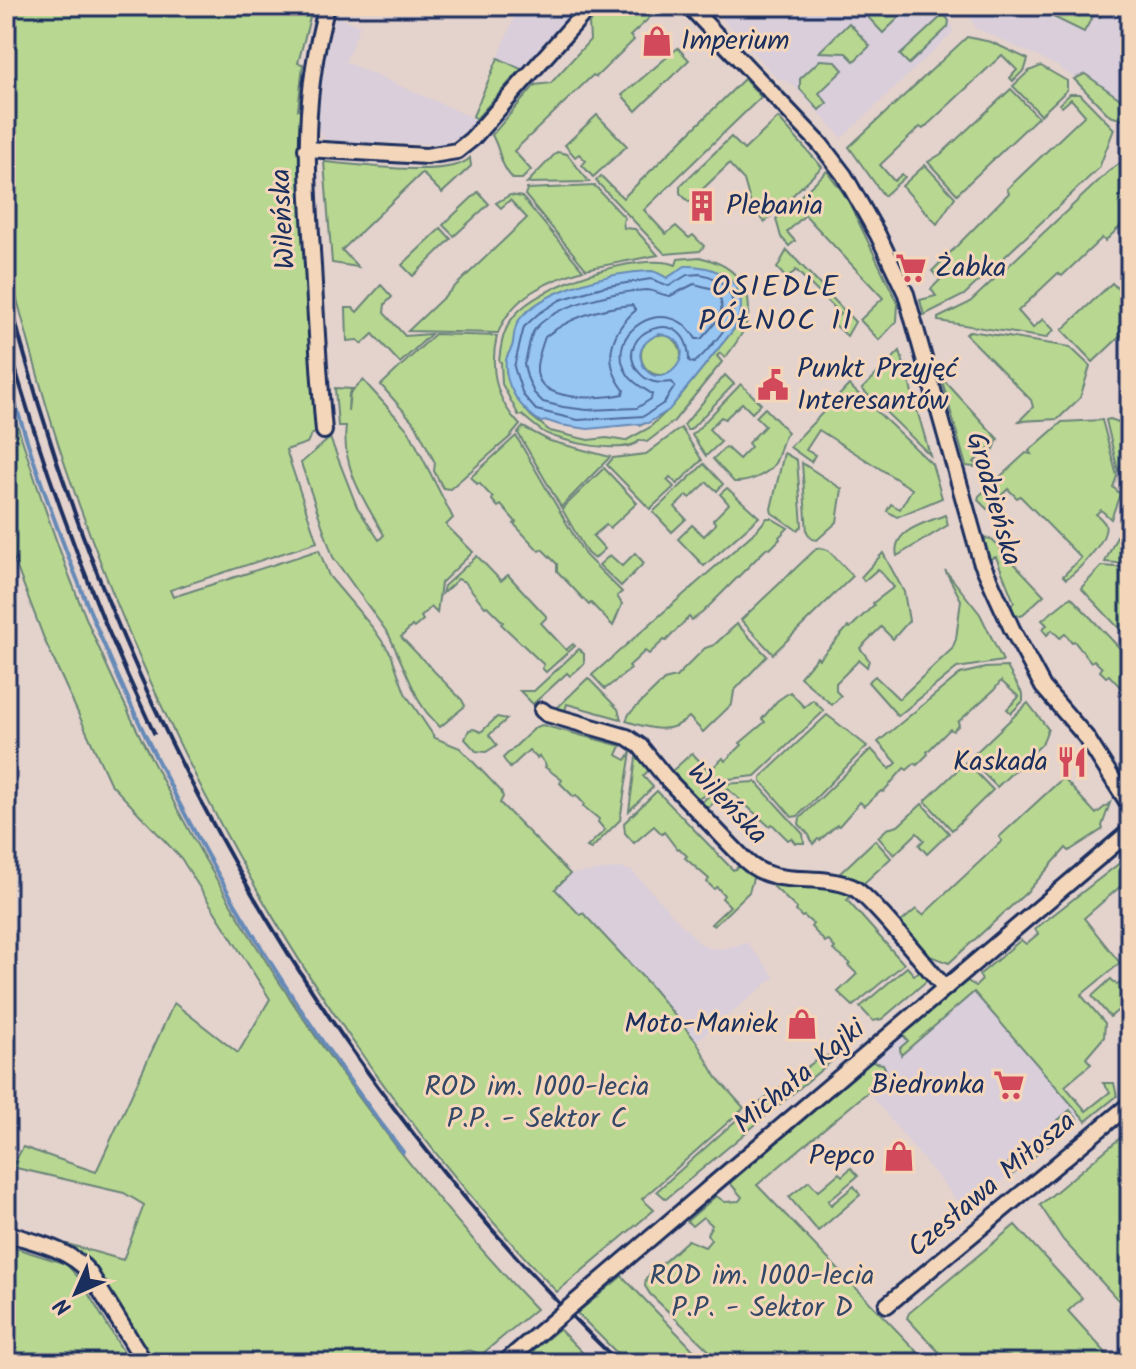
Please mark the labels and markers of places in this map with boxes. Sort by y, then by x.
place label: Imperium [681,19,790,64]
shop icon: Imperium [640,24,674,58]
place label: Plebania [726,184,823,229]
building icon: Plebania [685,189,719,223]
place label: Żabka [935,246,1006,291]
supermarket icon: Żabka [894,251,928,285]
place label: Punkt Przyjęć Interesantów [797,347,959,424]
public building icon: Punkt Przyjęć Interesantów [756,368,790,402]
place label: Kaskada [953,740,1048,785]
restaurant icon: Kaskada [1055,745,1089,779]
place label: Moto-Maniek [624,1002,779,1047]
shop icon: Moto-Maniek [785,1007,819,1041]
place label: Biedronka [871,1063,985,1108]
supermarket icon: Biedronka [992,1068,1026,1102]
place label: Pepco [809,1134,875,1179]
shop icon: Pepco [882,1139,916,1173]

